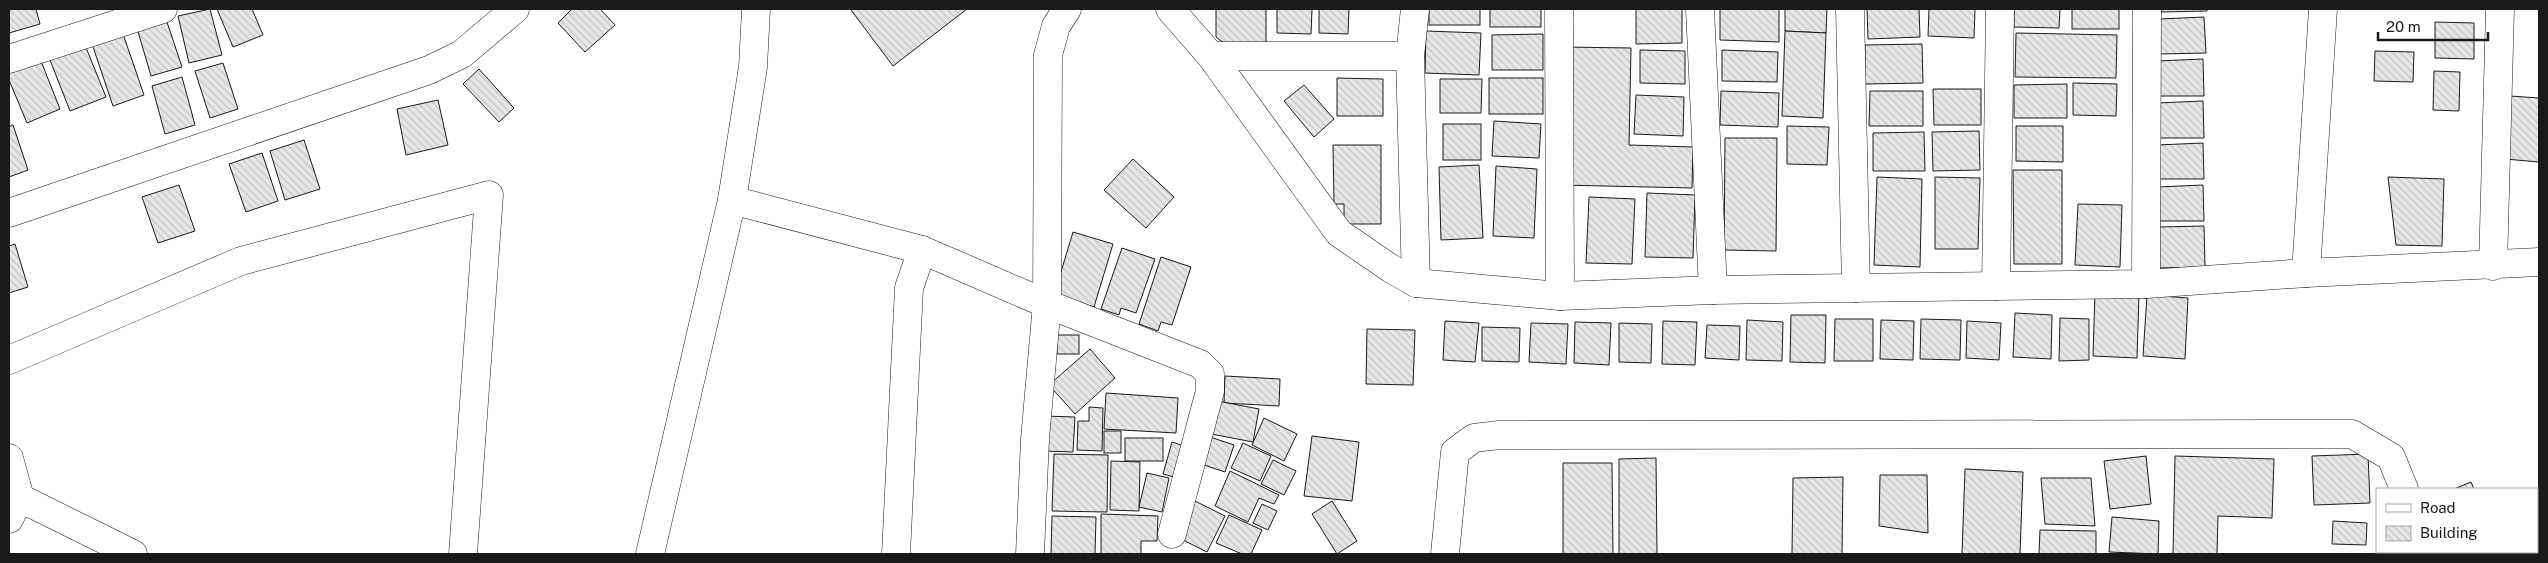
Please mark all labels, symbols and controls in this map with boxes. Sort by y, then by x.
scale bar [2378,10,2488,42]
text: 20 m [2386,18,2421,35]
legend [2376,488,2538,553]
text: Road [2420,499,2456,516]
text: Building [2420,524,2478,541]

